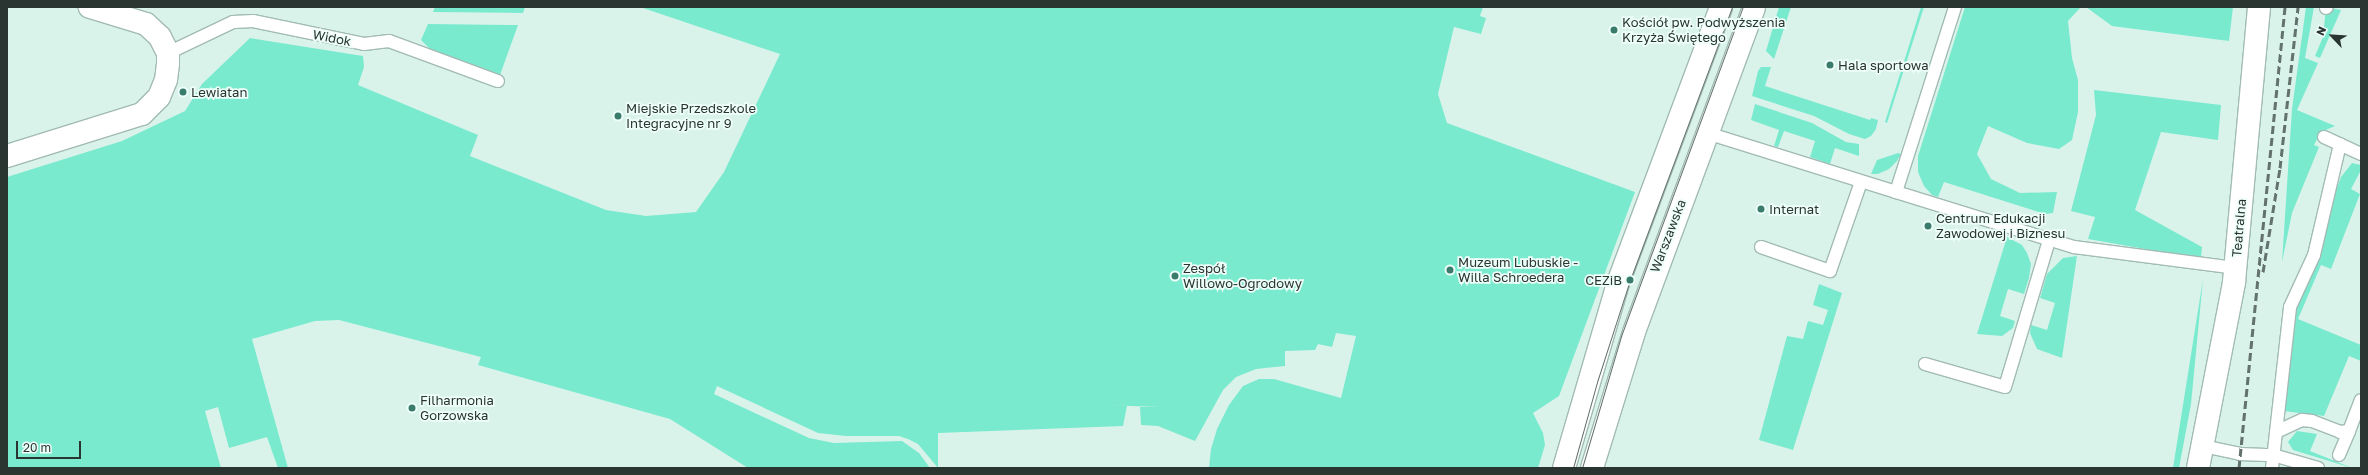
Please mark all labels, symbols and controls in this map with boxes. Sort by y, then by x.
place label: Kościół pw. Podwyższenia Krzyża Świętego [1622,15,1785,46]
north arrow [2312,16,2352,56]
text: N [2313,24,2328,37]
marker: Kościół pw. Podwyższenia Krzyża Świętego [1609,25,1619,35]
street label: Widok [311,27,353,49]
place label: Hala sportowa [1838,57,1928,73]
marker: Hala sportowa [1825,60,1835,70]
place label: Lewiatan [191,84,247,100]
marker: Lewiatan [178,87,188,97]
place label: Miejskie Przedszkole Integracyjne nr 9 [626,101,756,132]
marker: Miejskie Przedszkole Integracyjne nr 9 [613,111,623,121]
street label: Warszawska [1647,197,1689,275]
street label: Teatralna [2229,198,2249,258]
place label: Internat [1769,201,1819,217]
marker: Internat [1756,204,1766,214]
place label: Centrum Edukacji Zawodowej i Biznesu [1936,211,2065,242]
marker: Centrum Edukacji Zawodowej i Biznesu [1923,221,1933,231]
place label: Muzeum Lubuskie - Willa Schroedera [1458,255,1578,286]
place label: Zespół Willowo-Ogrodowy [1183,261,1302,292]
marker: Muzeum Lubuskie - Willa Schroedera [1445,265,1455,275]
marker: Zespół Willowo-Ogrodowy [1170,271,1180,281]
place label: CEZiB [1585,272,1622,288]
marker: CEZiB [1625,275,1635,285]
place label: Filharmonia Gorzowska [420,393,494,424]
marker: Filharmonia Gorzowska [407,403,417,413]
scale bar [18,433,83,459]
text: 20 m [23,440,51,455]

